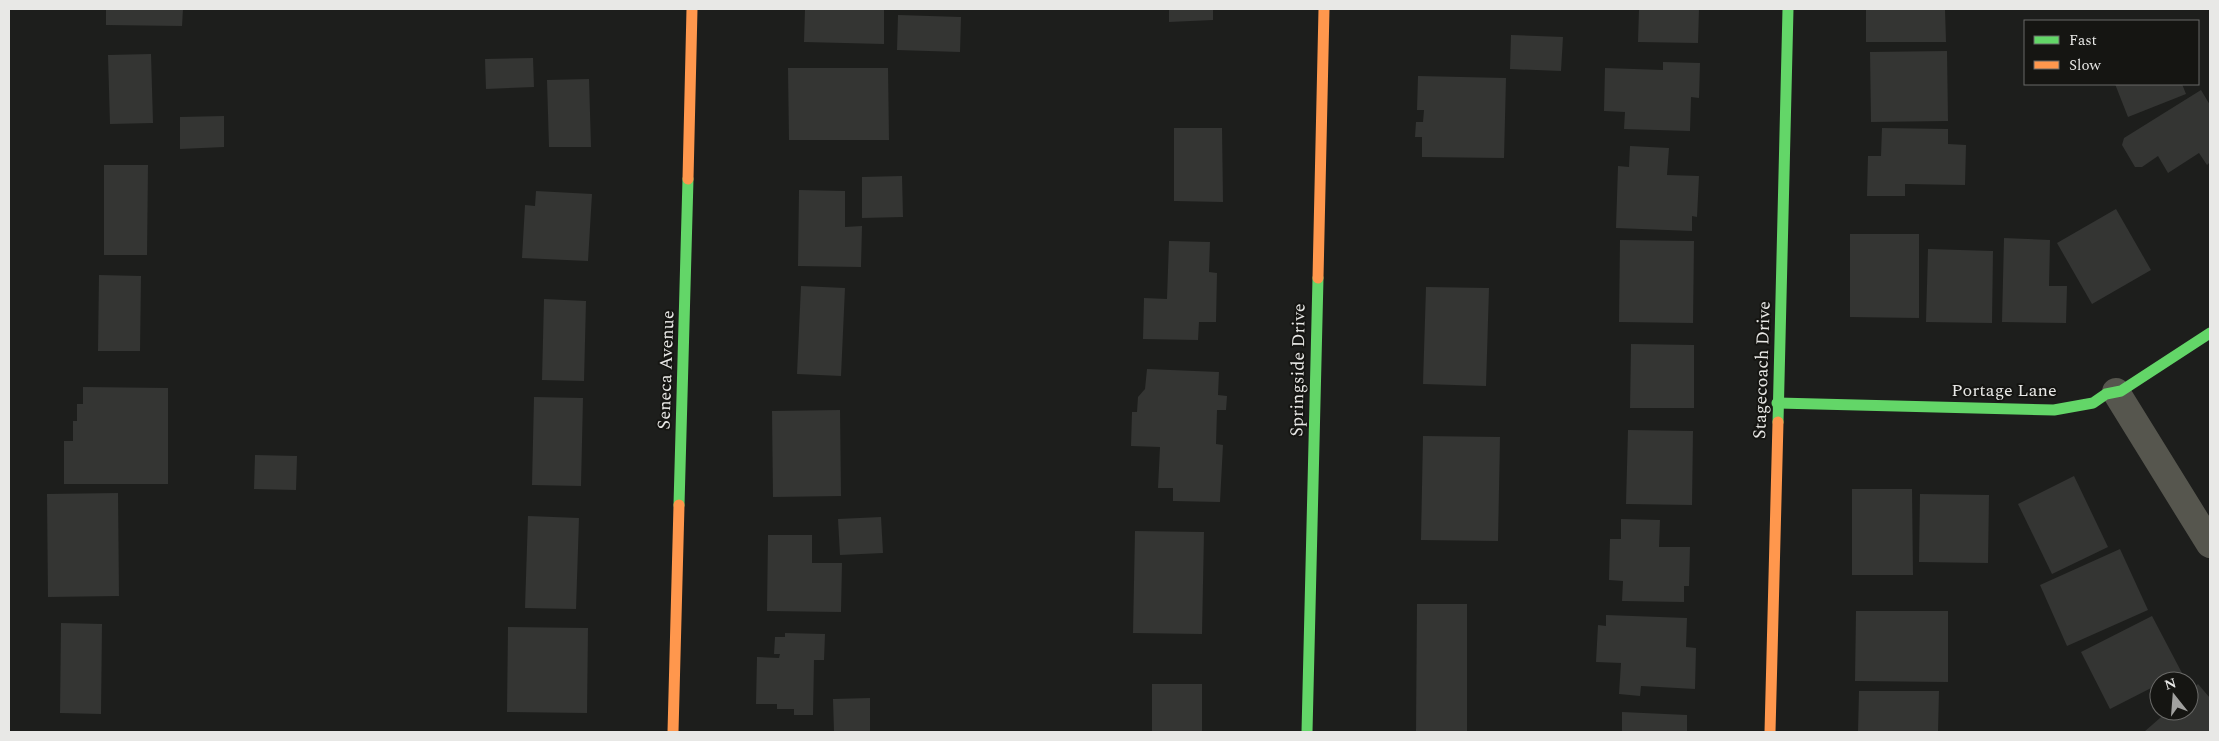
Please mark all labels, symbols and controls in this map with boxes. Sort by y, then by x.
legend [2024,20,2199,85]
text: Fast [2069,29,2097,52]
text: Slow [2069,54,2101,77]
street label: Stagecoach Drive [1746,301,1778,439]
street label: Springside Drive [1283,303,1313,437]
street label: Seneca Avenue [650,310,682,430]
street label: Portage Lane [1951,377,2057,404]
north arrow [2149,671,2199,721]
text: N [2162,672,2179,696]

